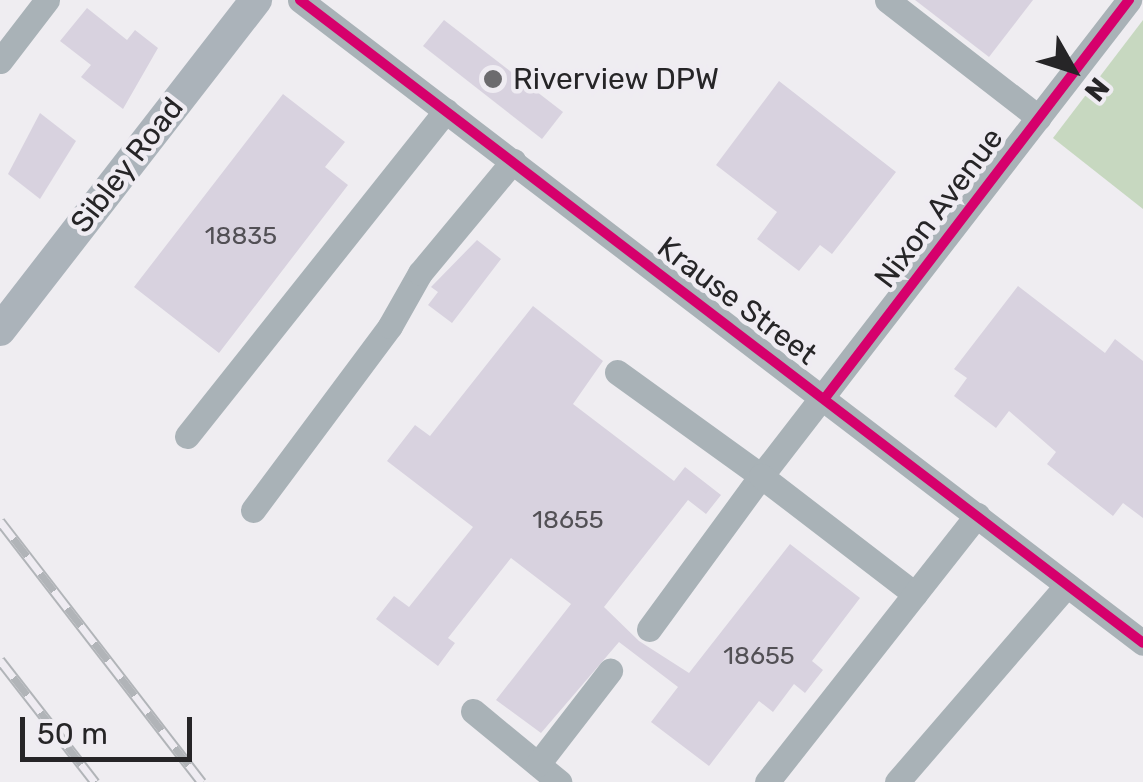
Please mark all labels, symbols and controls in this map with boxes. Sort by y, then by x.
north arrow [1023,20,1123,120]
place label: Riverview DPW [513,61,720,97]
marker: Riverview DPW [482,68,504,90]
text: N [1078,71,1116,107]
street label: Sibley Road [63,90,191,240]
street label: Nixon Avenue [867,121,1011,295]
house number: 18835 [205,221,277,251]
street label: Krause Street [650,229,824,373]
house number: 18655 [532,505,604,535]
house number: 18655 [723,641,795,671]
scale bar [25,697,198,759]
text: 50 m [37,716,108,752]

